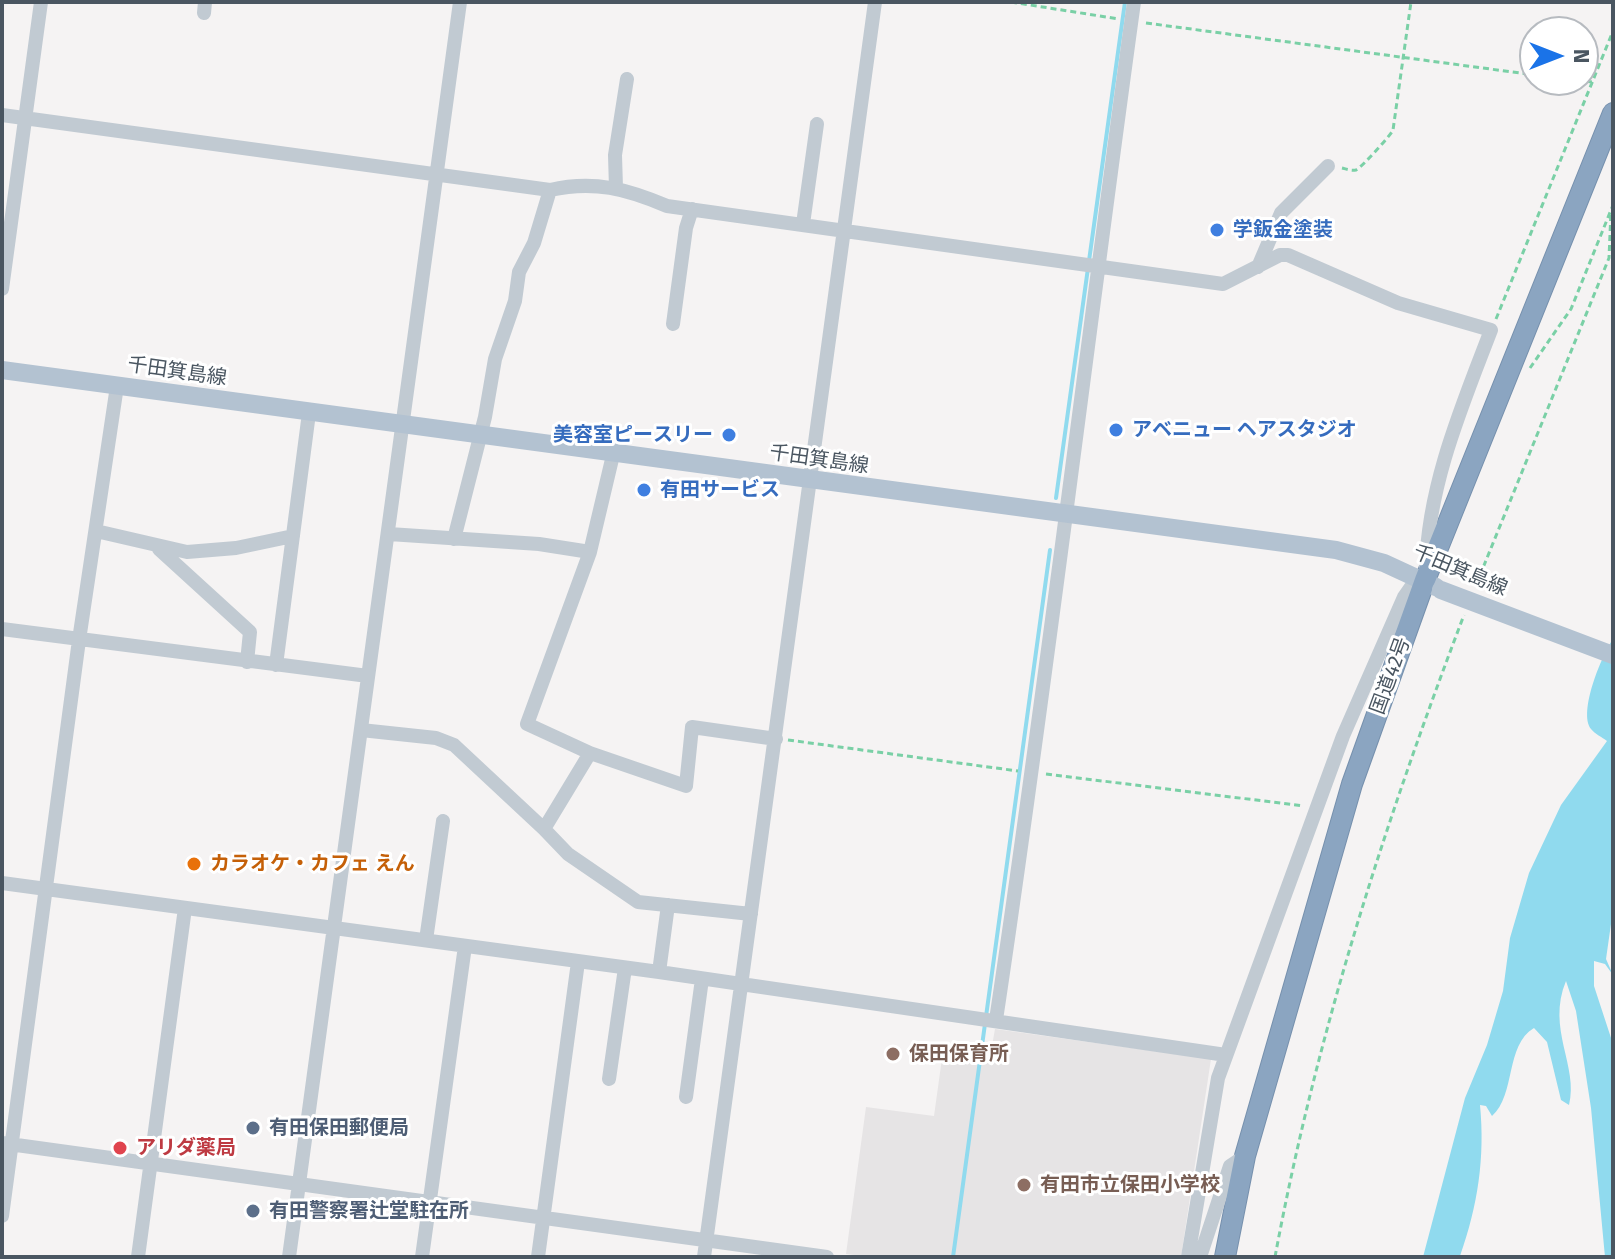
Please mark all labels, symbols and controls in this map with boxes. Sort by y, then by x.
north arrow [1519,16,1599,96]
text: N [1568,49,1595,63]
place label: 学鈑金塗装 [1233,218,1333,242]
marker: 学鈑金塗装 [1208,221,1226,239]
street label: 千田箕島線 [126,353,228,391]
place label: アベニュー ヘアスタジオ [1132,418,1357,442]
marker: アベニュー ヘアスタジオ [1107,421,1125,439]
place label: 美容室ピースリー [553,423,713,447]
marker: 美容室ピースリー [720,426,738,444]
street label: 千田箕島線 [768,441,870,479]
place label: 有田サービス [660,478,780,502]
marker: 有田サービス [635,481,653,499]
street label: 千田箕島線 [1409,540,1511,602]
street label: 国道42号 [1366,634,1416,718]
place label: カラオケ・カフェ えん [210,852,415,876]
marker: カラオケ・カフェ えん [185,855,203,873]
place label: 保田保育所 [909,1042,1009,1066]
marker: 保田保育所 [884,1045,902,1063]
place label: 有田保田郵便局 [269,1116,409,1140]
marker: 有田保田郵便局 [244,1119,262,1137]
place label: アリダ薬局 [136,1136,236,1160]
marker: アリダ薬局 [111,1139,129,1157]
place label: 有田市立保田小学校 [1040,1173,1220,1197]
marker: 有田市立保田小学校 [1015,1176,1033,1194]
place label: 有田警察署辻堂駐在所 [269,1199,469,1223]
marker: 有田警察署辻堂駐在所 [244,1202,262,1220]

